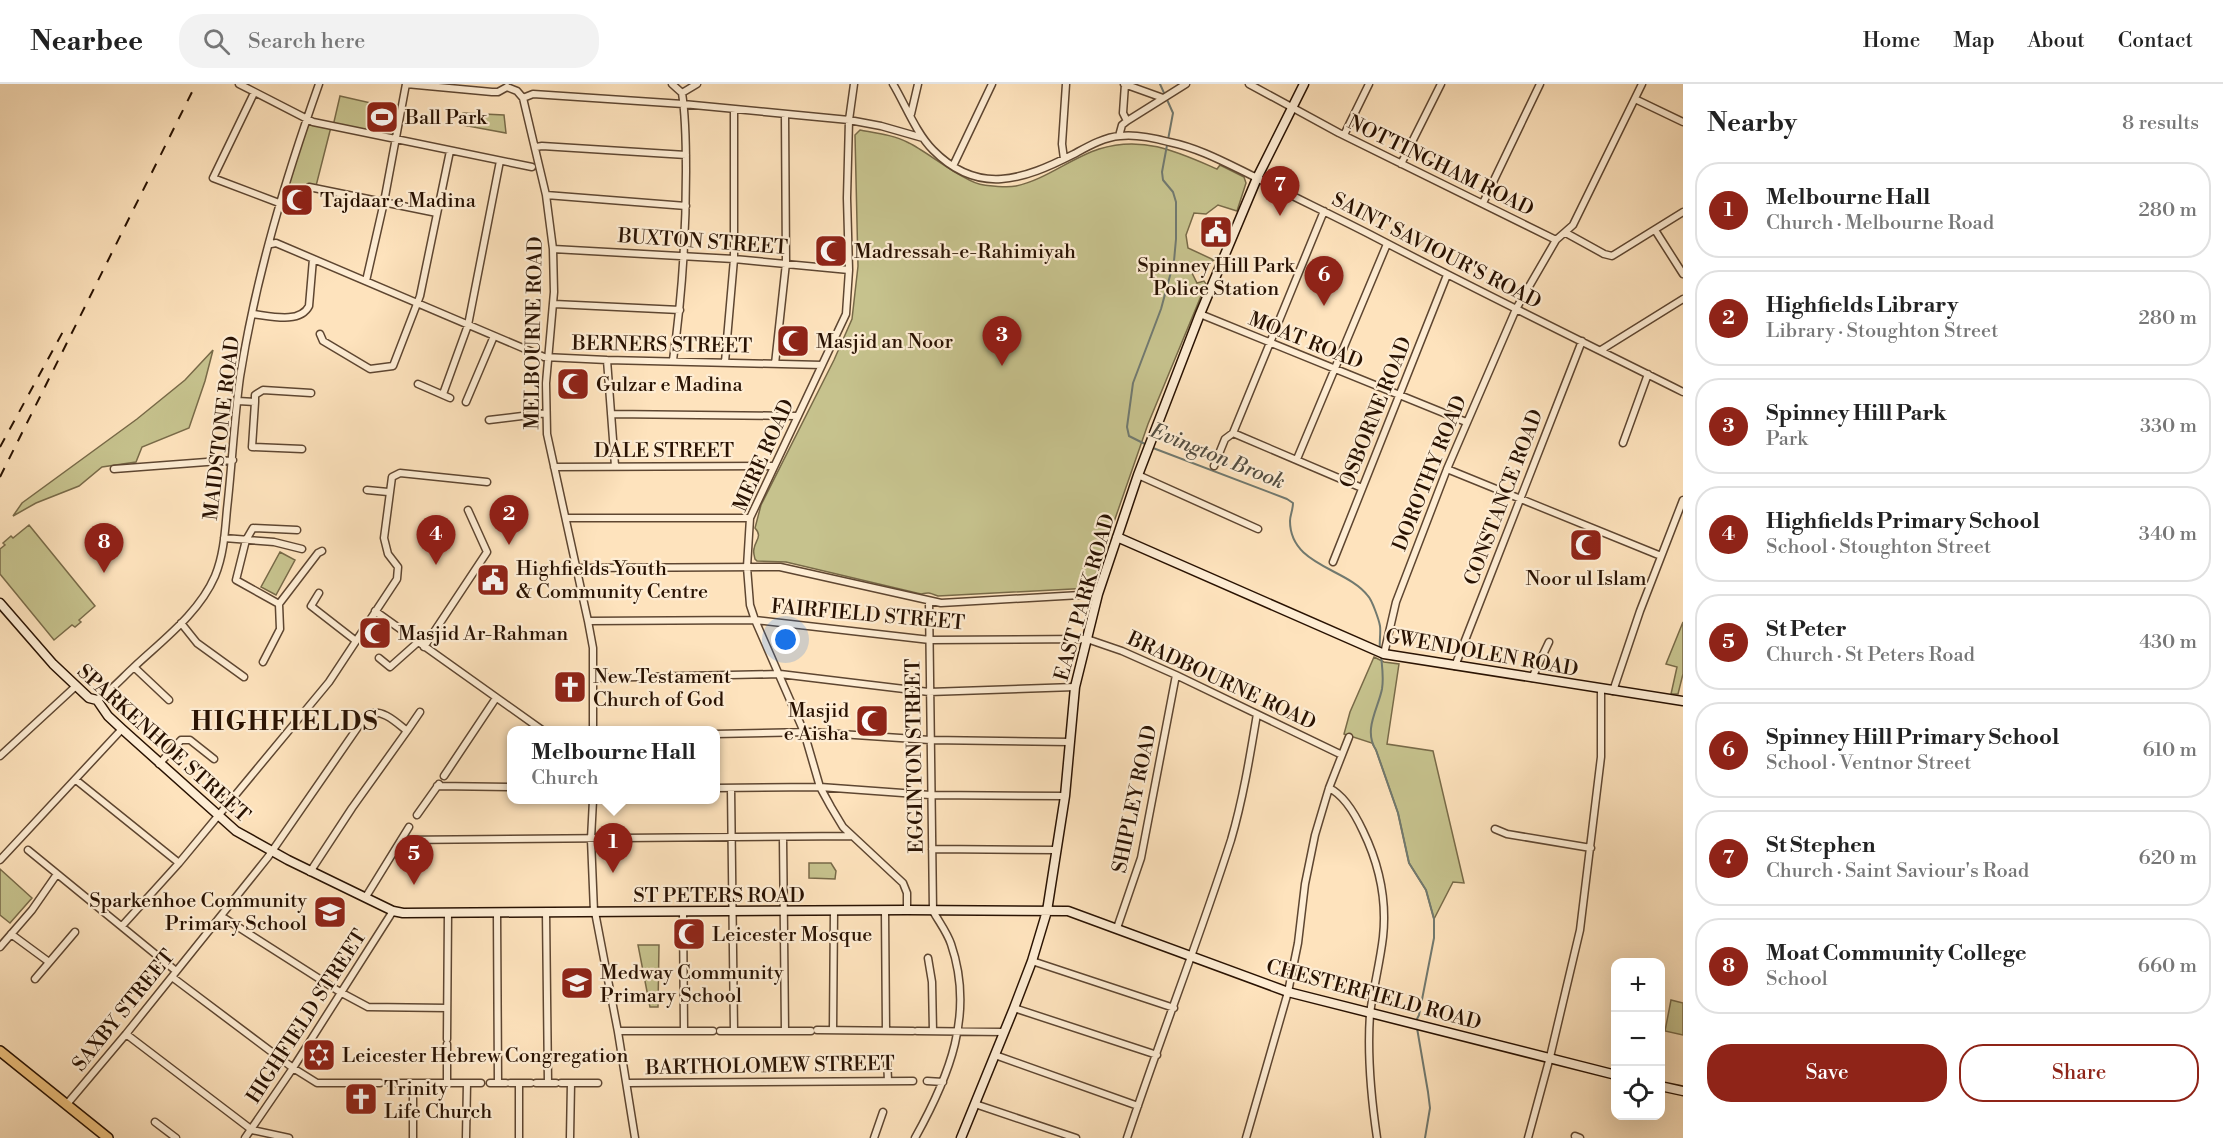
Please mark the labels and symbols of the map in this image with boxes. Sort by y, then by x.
sports icon: Ball Park [364,99,400,135]
place label: Ball Park [404,106,488,131]
street label: NOTTINGHAM ROAD [1343,110,1538,222]
pin: 7 [1260,166,1300,216]
mosque icon: Tajdaar e Madina [279,182,315,218]
street label: SAINT SAVIOUR'S ROAD [1327,188,1545,315]
place label: Tajdaar e Madina [320,189,477,214]
public building icon: Spinney Hill Park Police Station [1198,214,1234,250]
street label: BUXTON STREET [616,224,789,261]
mosque icon: Madressah-e-Rahimiyah [813,233,849,269]
street label: MELBOURNE ROAD [520,236,549,430]
place label: Madressah-e-Rahimiyah [854,240,1076,265]
place label: Spinney Hill Park Police Station [1137,254,1296,302]
pin: 6 [1304,256,1344,306]
street label: MOAT ROAD [1245,307,1366,376]
pin: 3 [982,316,1022,366]
mosque icon: Masjid an Noor [775,323,811,359]
place label: Masjid an Noor [816,330,954,355]
street label: BERNERS STREET [571,331,752,360]
street label: OSBORNE ROAD [1335,333,1418,492]
street label: MAIDSTONE ROAD [199,335,246,522]
mosque icon: Gulzar e Madina [555,366,591,402]
place label: Gulzar e Madina [596,373,743,398]
street label: DOROTHY ROAD [1388,392,1473,555]
street label: MERE ROAD [728,395,800,516]
street label: CONSTANCE ROAD [1459,406,1549,589]
water label: Evington Brook [1146,418,1289,496]
street label: DALE STREET [594,439,734,464]
pin: 2 [490,496,528,545]
street label: EAST PARK ROAD [1050,511,1121,684]
pin: 4 [416,516,456,565]
pin: 8 [84,524,124,573]
mosque icon: Noor ul Islam [1568,527,1604,563]
place label: Highfields Youth & Community Centre [516,557,708,605]
public building icon: Highfields Youth & Community Centre [475,562,511,598]
place label: Noor ul Islam [1525,567,1647,592]
street label: FAIRFIELD STREET [770,595,966,636]
mosque icon: Masjid Ar-Rahman [357,615,393,651]
place label: Masjid Ar-Rahman [398,622,568,647]
street label: GWENDOLEN ROAD [1383,624,1580,683]
your location [771,625,800,654]
street label: BRADBOURNE ROAD [1122,626,1320,736]
street label: EGGINTON STREET [901,658,930,854]
street label: SPARKENHOE STREET [71,660,255,828]
place label: New Testament Church of God [593,665,731,713]
church icon: New Testament Church of God [552,669,588,705]
place label: Masjid e Aisha [784,699,850,747]
mosque icon: Masjid e Aisha [854,703,890,739]
district label: HIGHFIELDS [191,706,379,738]
street label: SHIPLEY ROAD [1108,723,1163,876]
pin: 1 [594,824,632,873]
pin: 5 [394,836,434,885]
street label: ST PETERS ROAD [633,884,805,909]
place label: Sparkenhoe Community Primary School [89,889,307,937]
school or university icon: Sparkenhoe Community Primary School [312,894,348,930]
mosque icon: Leicester Mosque [671,916,707,952]
place label: Leicester Mosque [712,923,872,948]
street label: HIGHFIELD STREET [242,925,373,1109]
street label: SAXBY STREET [67,945,181,1077]
street label: CHESTERFIELD ROAD [1263,955,1484,1036]
place label: Medway Community Primary School [600,961,784,1009]
school or university icon: Medway Community Primary School [559,965,595,1001]
synagogue icon: Leicester Hebrew Congregation [301,1037,337,1073]
place label: Leicester Hebrew Congregation [342,1044,628,1069]
street label: BARTHOLOMEW STREET [644,1052,895,1081]
place label: Trinity Life Church [384,1077,492,1125]
church icon: Trinity Life Church [343,1081,379,1117]

